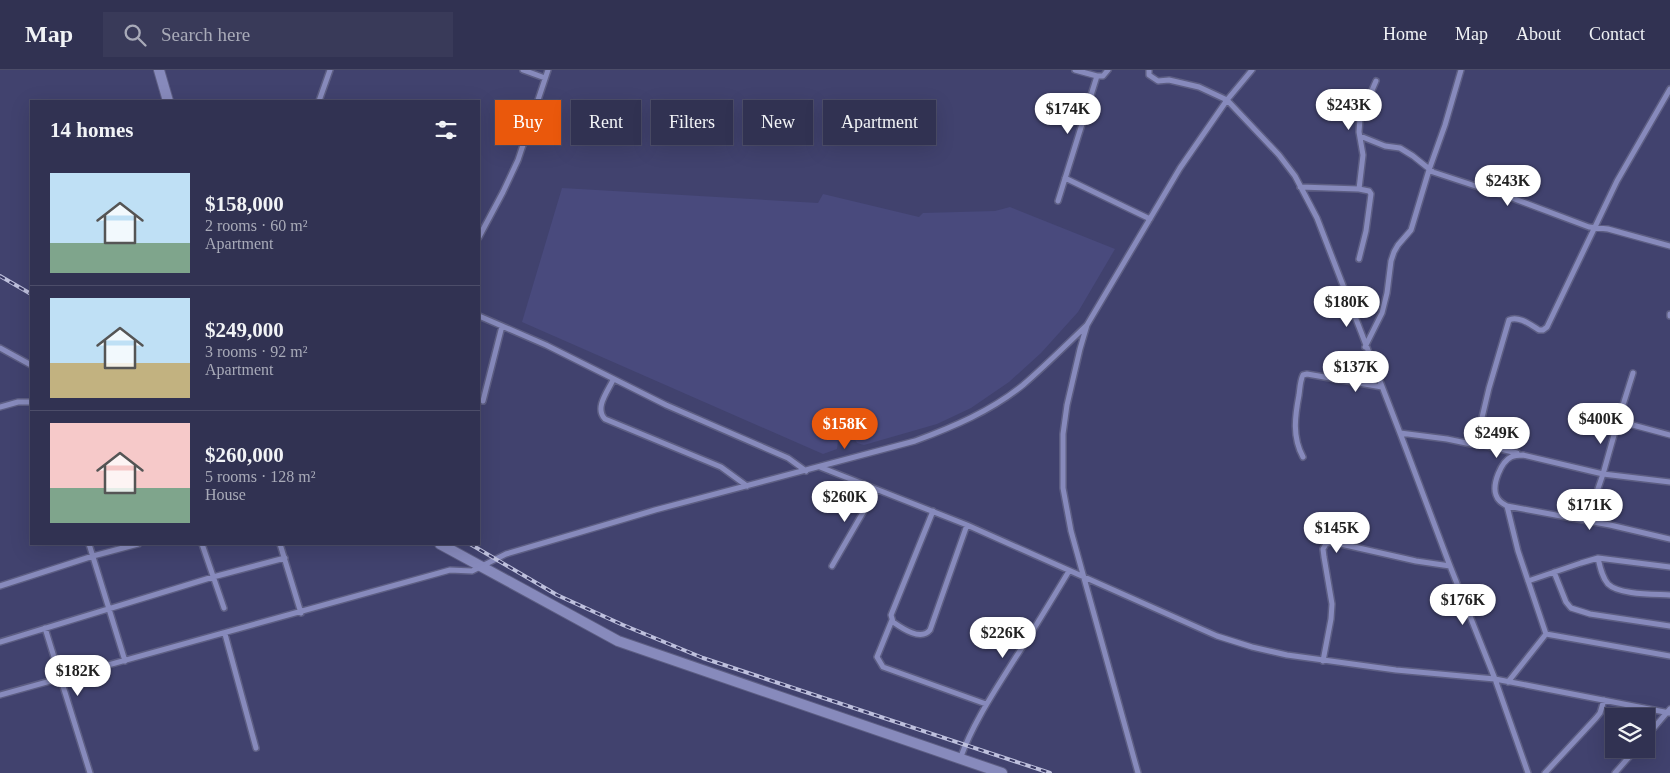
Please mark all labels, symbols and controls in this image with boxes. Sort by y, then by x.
search box [103,12,453,57]
text: Map [25,21,73,47]
icon: search [121,21,149,49]
text: Search here [161,24,250,45]
text: Home [1383,24,1427,44]
text: Map [1455,24,1488,44]
text: About [1516,24,1561,44]
text: Contact [1589,24,1645,44]
pin: $243K [1314,88,1384,131]
pin: $174K [1033,92,1103,135]
text: $243K [1327,96,1371,113]
chip: Buy [495,100,561,145]
chip: Rent [571,100,641,145]
chip: Filters [651,100,733,145]
chip: New [743,100,813,145]
chip: Apartment [823,100,936,145]
text: $174K [1046,100,1090,117]
icon: filters [432,116,460,144]
text: 14 homes [50,118,133,142]
pin: $243K [1473,164,1543,207]
text: $243K [1486,172,1530,189]
text: $158,000 [205,192,284,216]
icon: home [90,193,150,253]
text: 2 rooms · 60 m² [205,217,308,234]
text: Apartment [205,235,273,252]
pin: $180K [1312,286,1382,328]
text: $180K [1325,293,1369,310]
icon: home [90,318,150,378]
text: $249,000 [205,318,284,342]
text: 3 rooms · 92 m² [205,343,308,360]
pin: $137K [1321,350,1391,393]
text: $137K [1334,358,1378,375]
text: Apartment [205,361,273,378]
pin: $400K [1566,402,1636,445]
pin: $158K [810,408,880,450]
text: $400K [1579,410,1623,427]
text: $158K [823,415,867,432]
pin: $249K [1462,416,1532,459]
text: $249K [1475,424,1519,441]
icon: home [90,443,150,503]
text: $260,000 [205,443,284,467]
text: 5 rooms · 128 m² [205,468,316,485]
pin: $260K [810,480,880,523]
text: House [205,486,246,503]
text: $260K [823,488,867,505]
pin: $171K [1555,488,1625,531]
text: $171K [1568,496,1612,513]
pin: $145K [1302,512,1372,554]
text: $145K [1315,519,1359,536]
pin: $176K [1428,584,1498,626]
text: $176K [1441,591,1485,608]
pin: $226K [968,616,1038,659]
text: $226K [981,624,1025,641]
pin: $182K [43,654,113,697]
text: $182K [56,662,100,679]
map controls [1605,708,1655,758]
button: layers [1605,708,1655,758]

